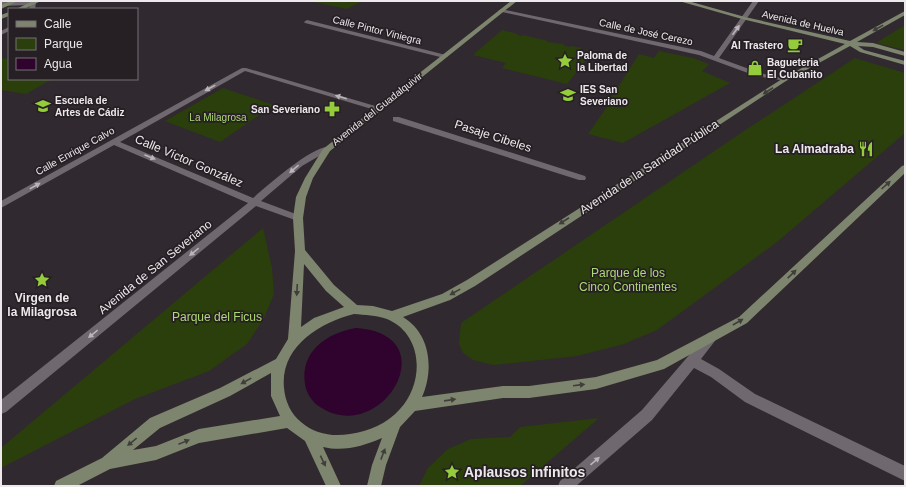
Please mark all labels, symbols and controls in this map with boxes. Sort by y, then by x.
legend [8,8,138,80]
street label: Avenida de Huelva [761,8,845,38]
street label: Calle Pintor Viniegra [332,14,423,46]
text: Calle [44,17,72,31]
street label: Calle de José Cerezo [598,17,694,47]
one-way arrow [731,24,740,35]
one-way arrow [872,25,883,31]
cafe icon: Al Trastero [786,36,804,54]
text: Parque [44,37,83,51]
place label: Al Trastero [731,40,783,51]
place label: Paloma de la Libertad [577,50,628,73]
place icon: Paloma de la Libertad [556,52,574,70]
text: Agua [44,57,72,71]
place label: Bagueteria El Cubanito [767,57,823,80]
shop icon: Bagueteria El Cubanito [746,59,764,77]
street label: Avenida del Guadalquivir [330,70,425,148]
place label: IES San Severiano [580,84,628,107]
one-way arrow [204,85,216,91]
school or university icon: IES San Severiano [559,86,577,104]
one-way arrow [763,87,773,95]
one-way arrow [335,94,347,100]
place label: Escuela de Artes de Cádiz [55,95,124,118]
school or university icon: Escuela de Artes de Cádiz [34,97,52,115]
pharmacy icon: San Severiano [323,100,341,118]
place label: San Severiano [251,104,320,115]
park label: La Milagrosa [189,112,247,123]
street label: Pasaje Cibeles [453,117,533,155]
street label: Avenida de la Sanidad Pública [577,117,721,217]
street label: Calle Enrique Calvo [34,125,117,177]
street label: Calle Víctor González [133,132,245,190]
restaurant icon: La Almadraba [857,140,875,158]
place label: La Almadraba [775,142,854,156]
one-way arrow [144,154,156,160]
one-way arrow [288,165,299,173]
one-way arrow [881,180,891,190]
one-way arrow [29,183,41,190]
street label: Avenida de San Severiano [95,217,215,317]
one-way arrow [559,218,570,225]
one-way arrow [189,248,199,257]
park label: Parque de los Cinco Continentes [579,266,677,294]
one-way arrow [787,269,797,279]
place icon: Virgen de la Milagrosa [33,271,51,289]
one-way arrow [294,284,301,296]
one-way arrow [449,288,461,295]
place label: Virgen de la Milagrosa [7,291,77,319]
park label: Parque del Ficus [172,310,262,324]
one-way arrow [732,319,744,326]
one-way arrow [87,330,98,338]
one-way arrow [241,377,252,384]
one-way arrow [573,382,585,388]
one-way arrow [444,397,457,403]
one-way arrow [127,437,138,446]
one-way arrow [179,438,191,444]
one-way arrow [380,448,386,459]
one-way arrow [320,455,326,466]
one-way arrow [590,456,600,465]
place icon: Aplausos infinitos [443,463,461,481]
place label: Aplausos infinitos [464,464,586,480]

